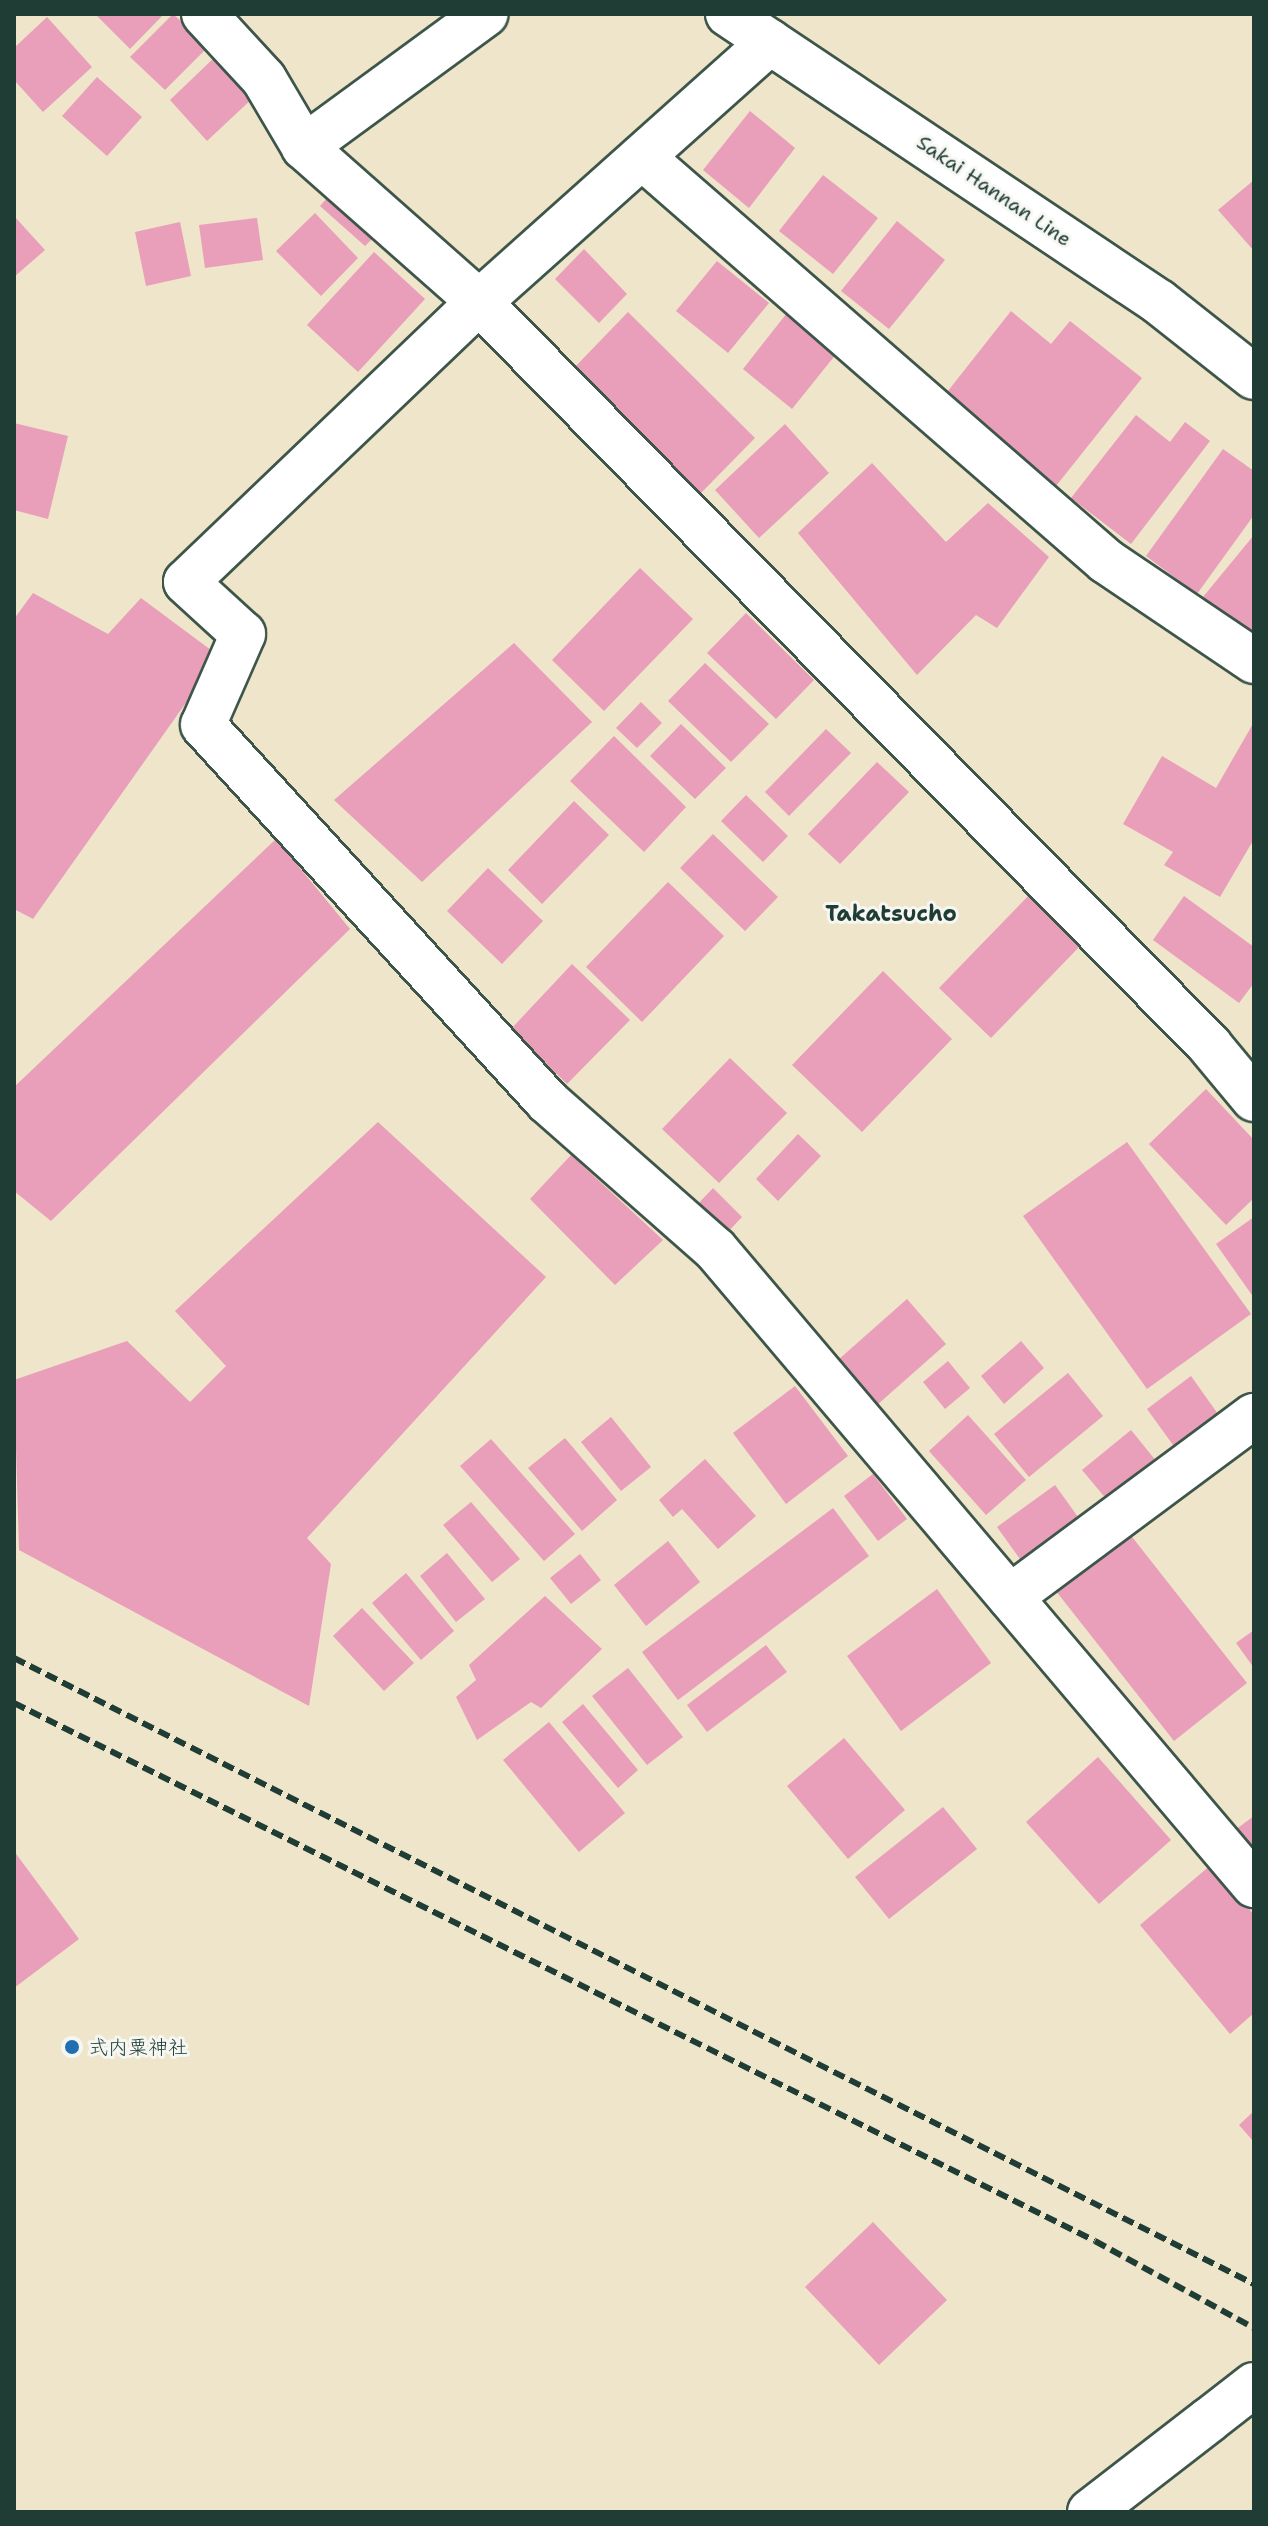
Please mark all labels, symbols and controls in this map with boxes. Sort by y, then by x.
street label: Sakai Hannan Line [912,130,1076,252]
district label: Takatsucho [825,901,957,927]
place label: 式内粟神社 [88,2035,188,2059]
marker: 式内粟神社 [63,2038,81,2056]

